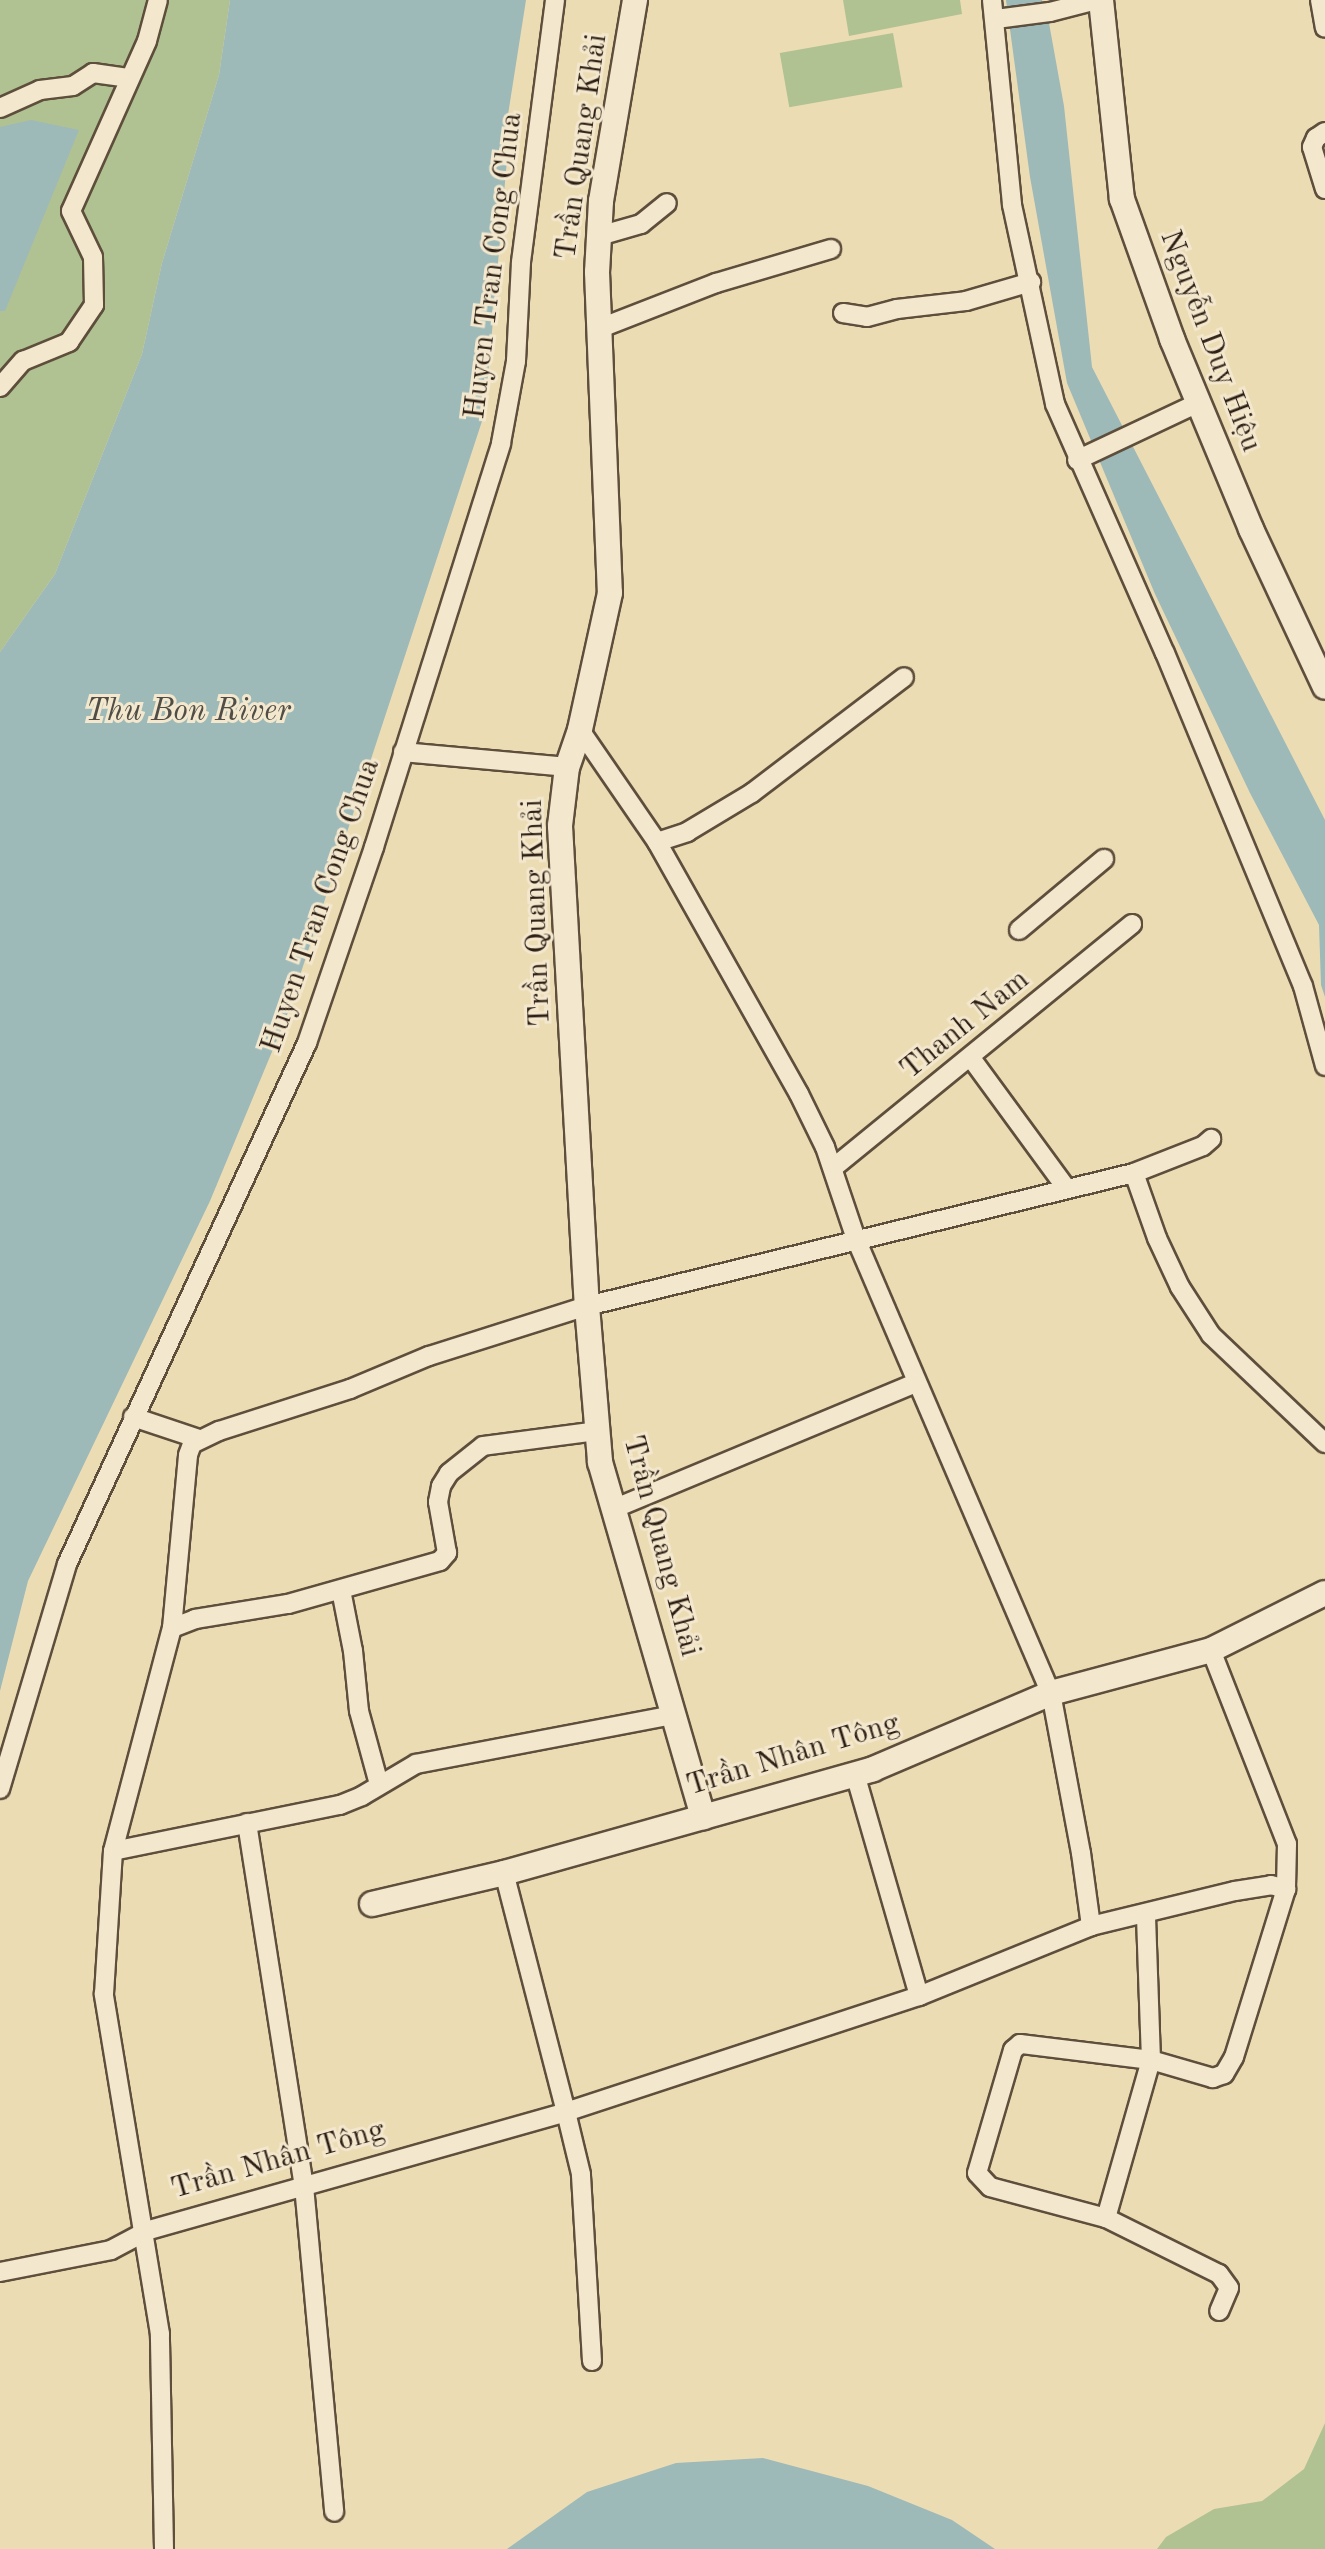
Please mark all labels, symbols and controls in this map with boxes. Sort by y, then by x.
street label: Trần Quang Khải [548,32,616,262]
street label: Huyen Tran Cong Chua [457,111,531,421]
street label: Nguyễn Duy Hiệu [1151,225,1269,457]
water label: Thu Bon River [85,693,291,731]
street label: Huyen Tran Cong Chua [254,754,388,1058]
street label: Trần Quang Khải [515,799,559,1027]
street label: Thanh Nam [893,962,1037,1088]
street label: Trần Quang Khải [614,1431,708,1661]
street label: Trần Nhân Tông [682,1706,904,1804]
street label: Trần Nhân Tông [167,2112,389,2208]

